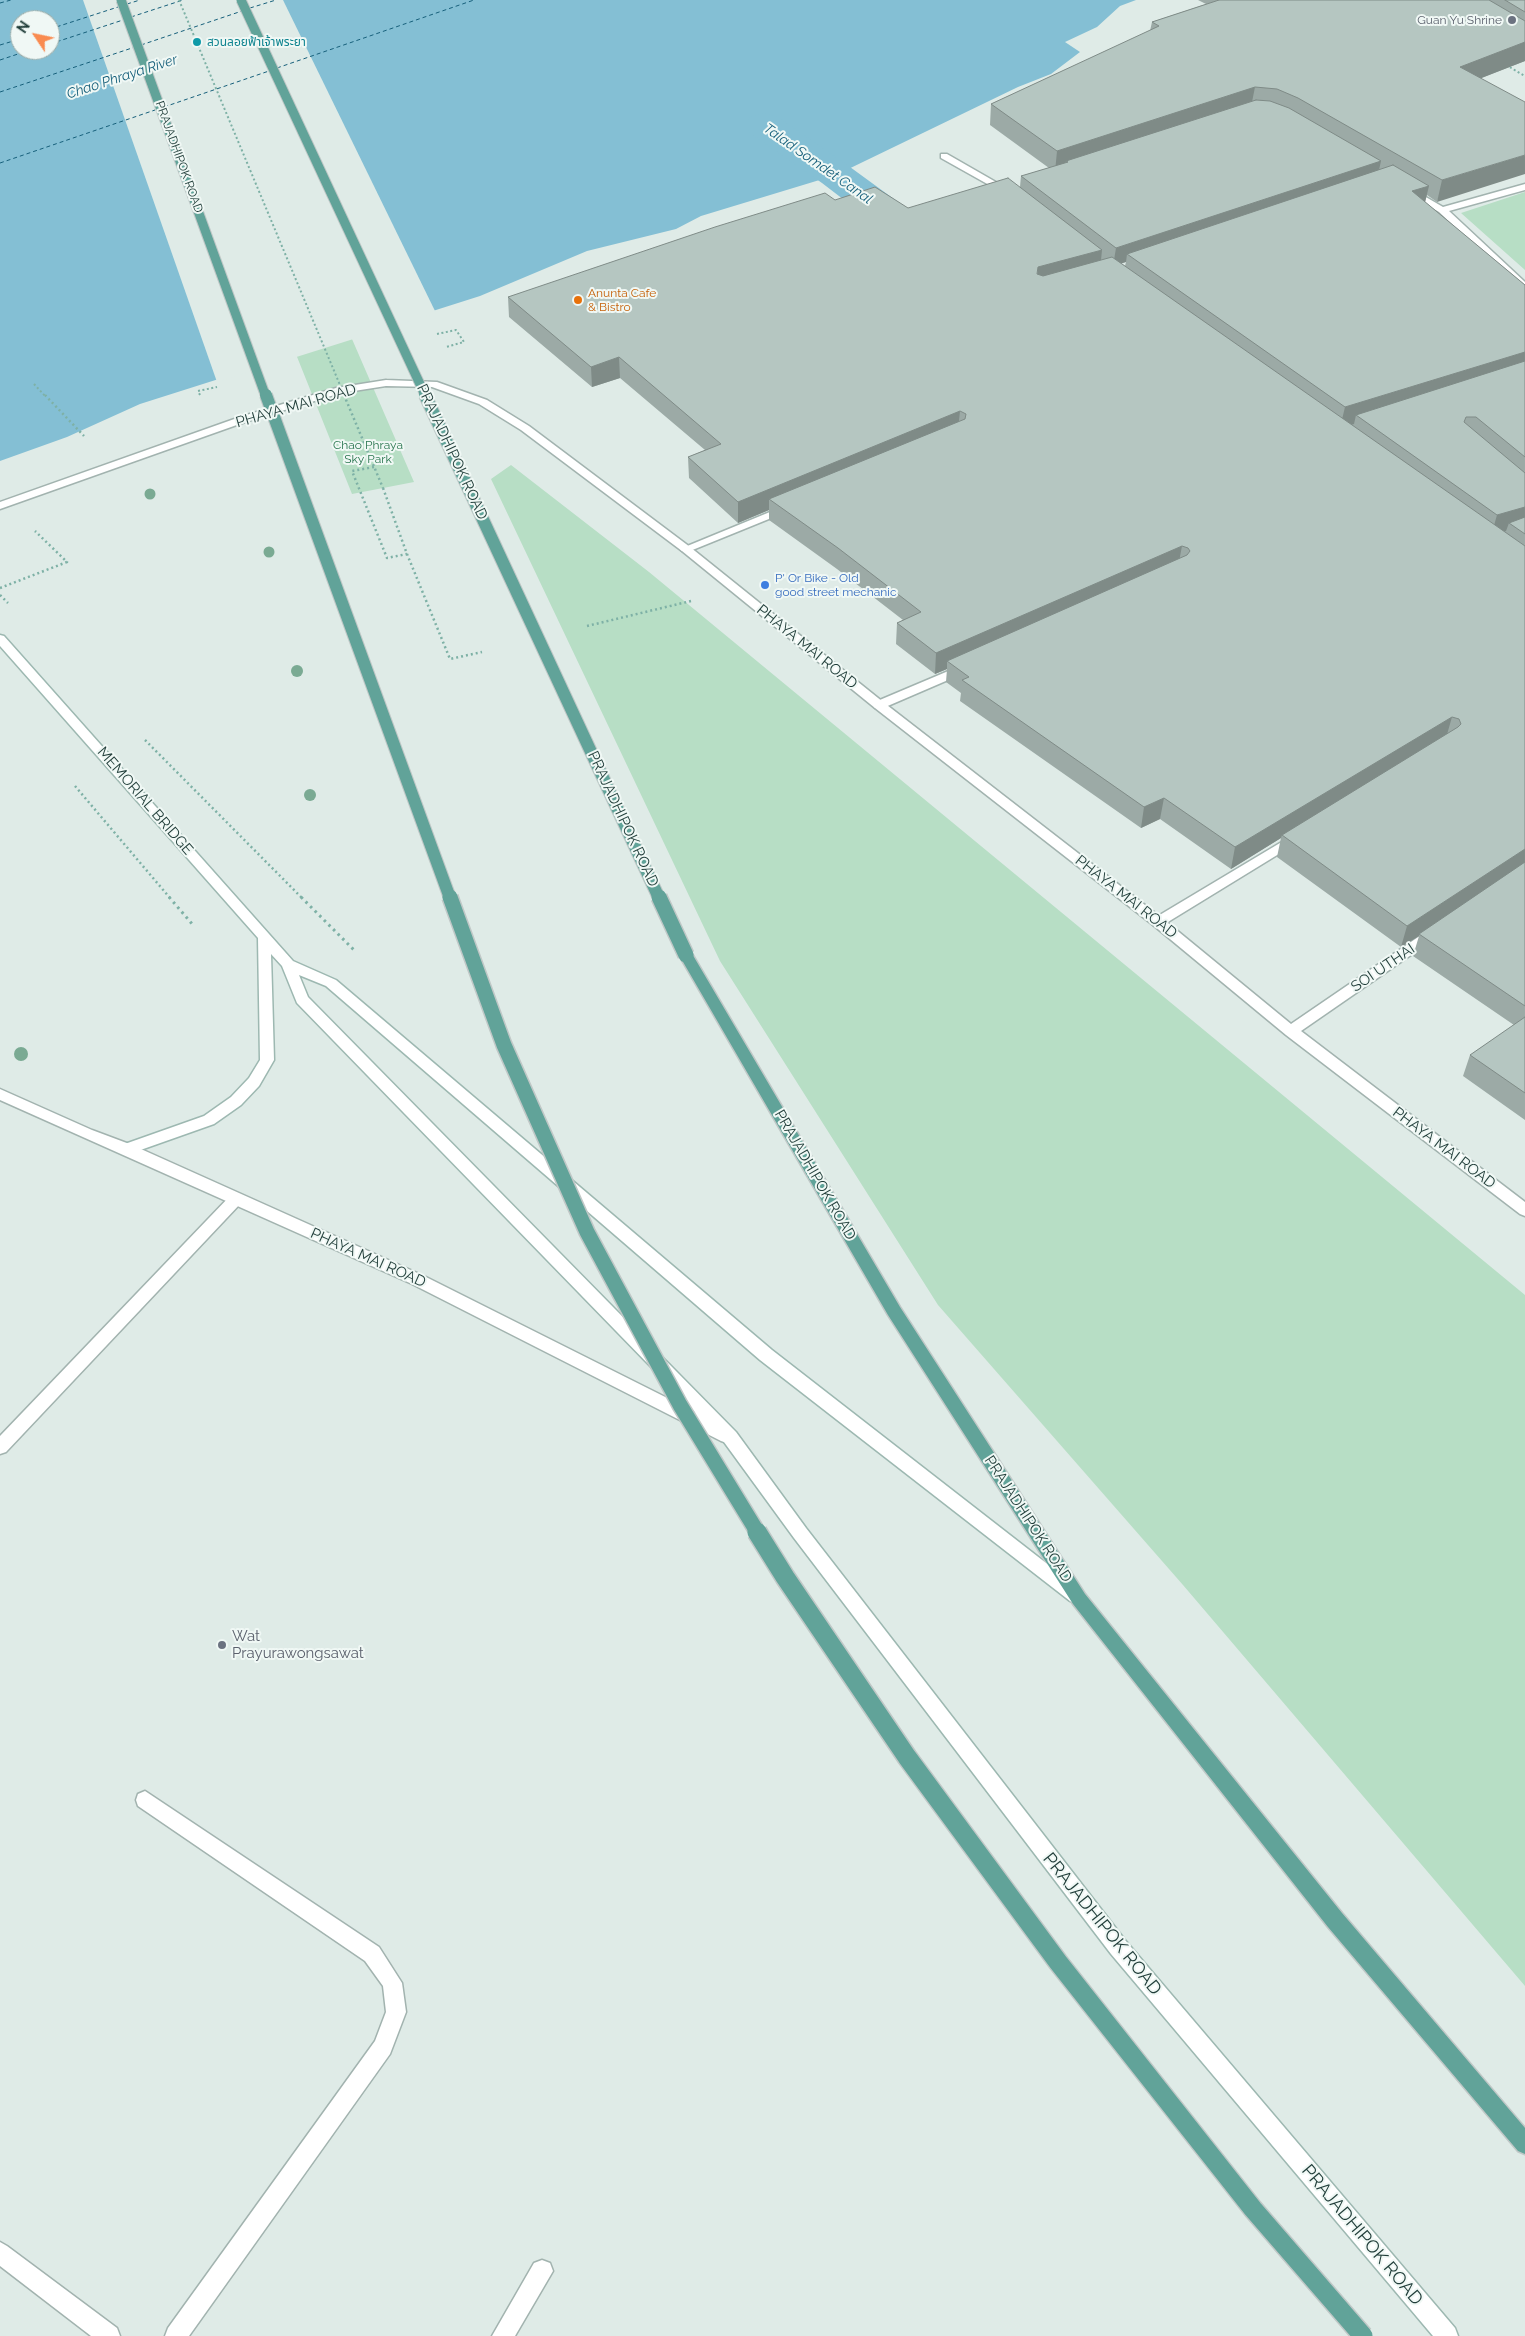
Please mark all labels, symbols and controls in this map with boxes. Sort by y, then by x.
north arrow [10,10,60,60]
place label: Guan Yu Shrine [1417,13,1502,27]
marker: Guan Yu Shrine [1506,14,1518,26]
text: N [14,18,33,36]
place label: สวนลอยฟ้าเจ้าพระยา [207,35,306,49]
marker: สวนลอยฟ้าเจ้าพระยา [191,36,203,48]
water label: Chao Phraya River [65,51,179,103]
street label: PRAJADHIPOK ROAD [152,99,206,215]
water label: Talad Somdet Canal [760,120,876,208]
place label: Anunta Cafe & Bistro [588,286,656,314]
marker: Anunta Cafe & Bistro [572,294,584,306]
street label: PHAYA MAI ROAD [234,380,358,432]
street label: PRAJADHIPOK ROAD [413,381,491,523]
park label: Chao Phraya Sky Park [333,438,403,466]
place label: P' Or Bike - Old good street mechanic [775,571,897,599]
marker: P' Or Bike - Old good street mechanic [759,579,771,591]
street label: PHAYA MAI ROAD [753,601,861,693]
street label: MEMORIAL BRIDGE [93,743,197,859]
street label: PRAJADHIPOK ROAD [584,748,662,890]
street label: PHAYA MAI ROAD [1071,852,1181,942]
street label: SOI UTHAI [1348,940,1418,996]
street label: PHAYA MAI ROAD [1389,1103,1499,1193]
street label: PRAJADHIPOK ROAD [770,1107,860,1243]
street label: PHAYA MAI ROAD [308,1225,428,1291]
street label: PRAJADHIPOK ROAD [980,1452,1076,1586]
place label: Wat Prayurawongsawat [232,1627,364,1662]
marker: Wat Prayurawongsawat [216,1639,228,1651]
street label: PRAJADHIPOK ROAD [1038,1848,1166,2000]
street label: PRAJADHIPOK ROAD [1297,2160,1427,2310]

